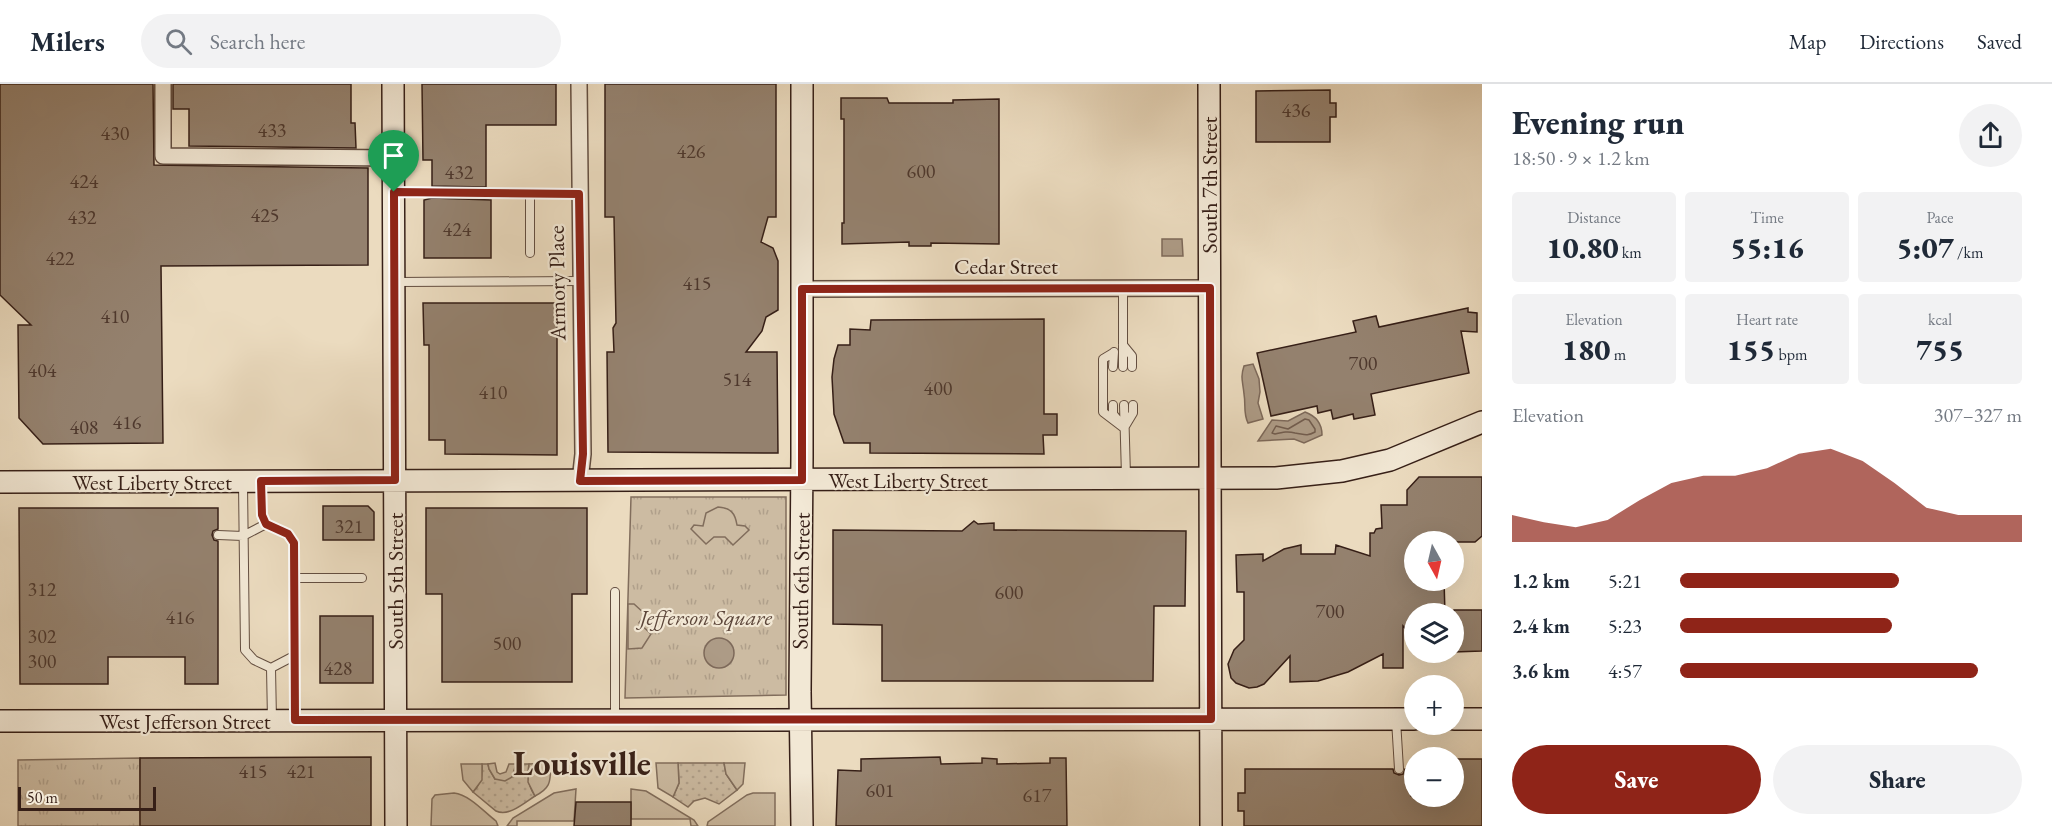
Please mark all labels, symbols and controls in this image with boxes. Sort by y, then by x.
search box [141,14,561,68]
text: Milers [30,23,105,59]
icon: search [162,25,195,58]
text: Search here [210,27,305,56]
text: Map [1789,28,1826,55]
text: Directions [1859,28,1944,55]
text: Saved [1977,28,2022,55]
house number: 436 [1282,97,1311,123]
text: Evening run [1512,101,1684,144]
button: share [1959,104,2022,167]
street label: South 7th Street [1195,116,1224,253]
house number: 433 [258,117,286,143]
house number: 430 [101,120,130,146]
pin [368,130,419,192]
house number: 426 [677,138,706,164]
icon: arrive [377,139,410,172]
text: 18:50 · 9 × 1.2 km [1512,145,1650,171]
house number: 600 [907,158,936,184]
house number: 432 [445,159,474,185]
house number: 424 [70,168,99,194]
house number: 425 [251,202,279,228]
house number: 432 [68,204,97,230]
text: Distance [1567,207,1621,228]
text: Time [1750,207,1784,228]
text: Pace [1927,207,1953,228]
house number: 424 [443,216,472,242]
street label: Armory Place [541,225,573,342]
text: 10.80 [1546,228,1619,267]
text: 55:16 [1730,228,1804,267]
text: 5:07 [1897,228,1954,267]
text: km [1619,242,1642,263]
text: /km [1954,242,1983,263]
house number: 422 [46,245,75,271]
street label: Cedar Street [954,252,1058,281]
house number: 415 [683,270,711,296]
house number: 410 [101,303,130,329]
text: Elevation [1565,309,1623,330]
text: Heart rate [1736,309,1798,330]
text: kcal [1928,309,1952,330]
text: 180 [1562,330,1610,369]
text: 155 [1727,330,1775,369]
text: 755 [1916,330,1964,369]
text: m [1610,344,1626,365]
text: bpm [1775,344,1807,365]
house number: 700 [1349,350,1378,376]
house number: 404 [28,357,57,383]
house number: 514 [723,366,752,392]
house number: 400 [924,375,953,401]
house number: 410 [479,379,508,405]
text: Elevation [1512,402,1584,428]
text: 307–327 m [1934,402,2022,428]
house number: 416 [113,409,142,435]
house number: 408 [70,414,98,440]
street label: West Liberty Street [828,466,988,495]
street label: West Liberty Street [72,468,232,497]
street label: South 5th Street [381,512,410,649]
street label: South 6th Street [785,512,817,650]
house number: 321 [335,513,363,539]
north arrow [1404,531,1464,591]
map controls [1404,531,1464,807]
text: 1.2 km [1512,568,1570,594]
text: 5:21 [1608,568,1642,594]
house number: 312 [28,576,57,602]
house number: 600 [995,579,1024,605]
house number: 700 [1316,598,1345,624]
park label: Jefferson Square [635,603,772,632]
button: layers [1404,603,1464,663]
house number: 416 [166,604,195,630]
text: 2.4 km [1512,613,1570,639]
text: 5:23 [1608,613,1642,639]
house number: 302 [28,623,57,649]
house number: 500 [493,630,522,656]
house number: 300 [28,648,57,674]
house number: 428 [324,655,352,681]
text: 3.6 km [1512,658,1570,684]
text: 4:57 [1608,658,1642,684]
button: + [1404,675,1464,735]
street label: West Jefferson Street [99,707,271,736]
district label: Louisville [513,741,651,785]
button: Save [1512,745,1761,814]
button: Share [1773,745,2022,814]
button: − [1404,747,1464,807]
house number: 415 [239,758,267,784]
house number: 421 [287,758,315,784]
house number: 601 [866,777,894,803]
house number: 617 [1023,782,1052,808]
scale bar [18,784,156,812]
text: 50 m [27,787,58,808]

